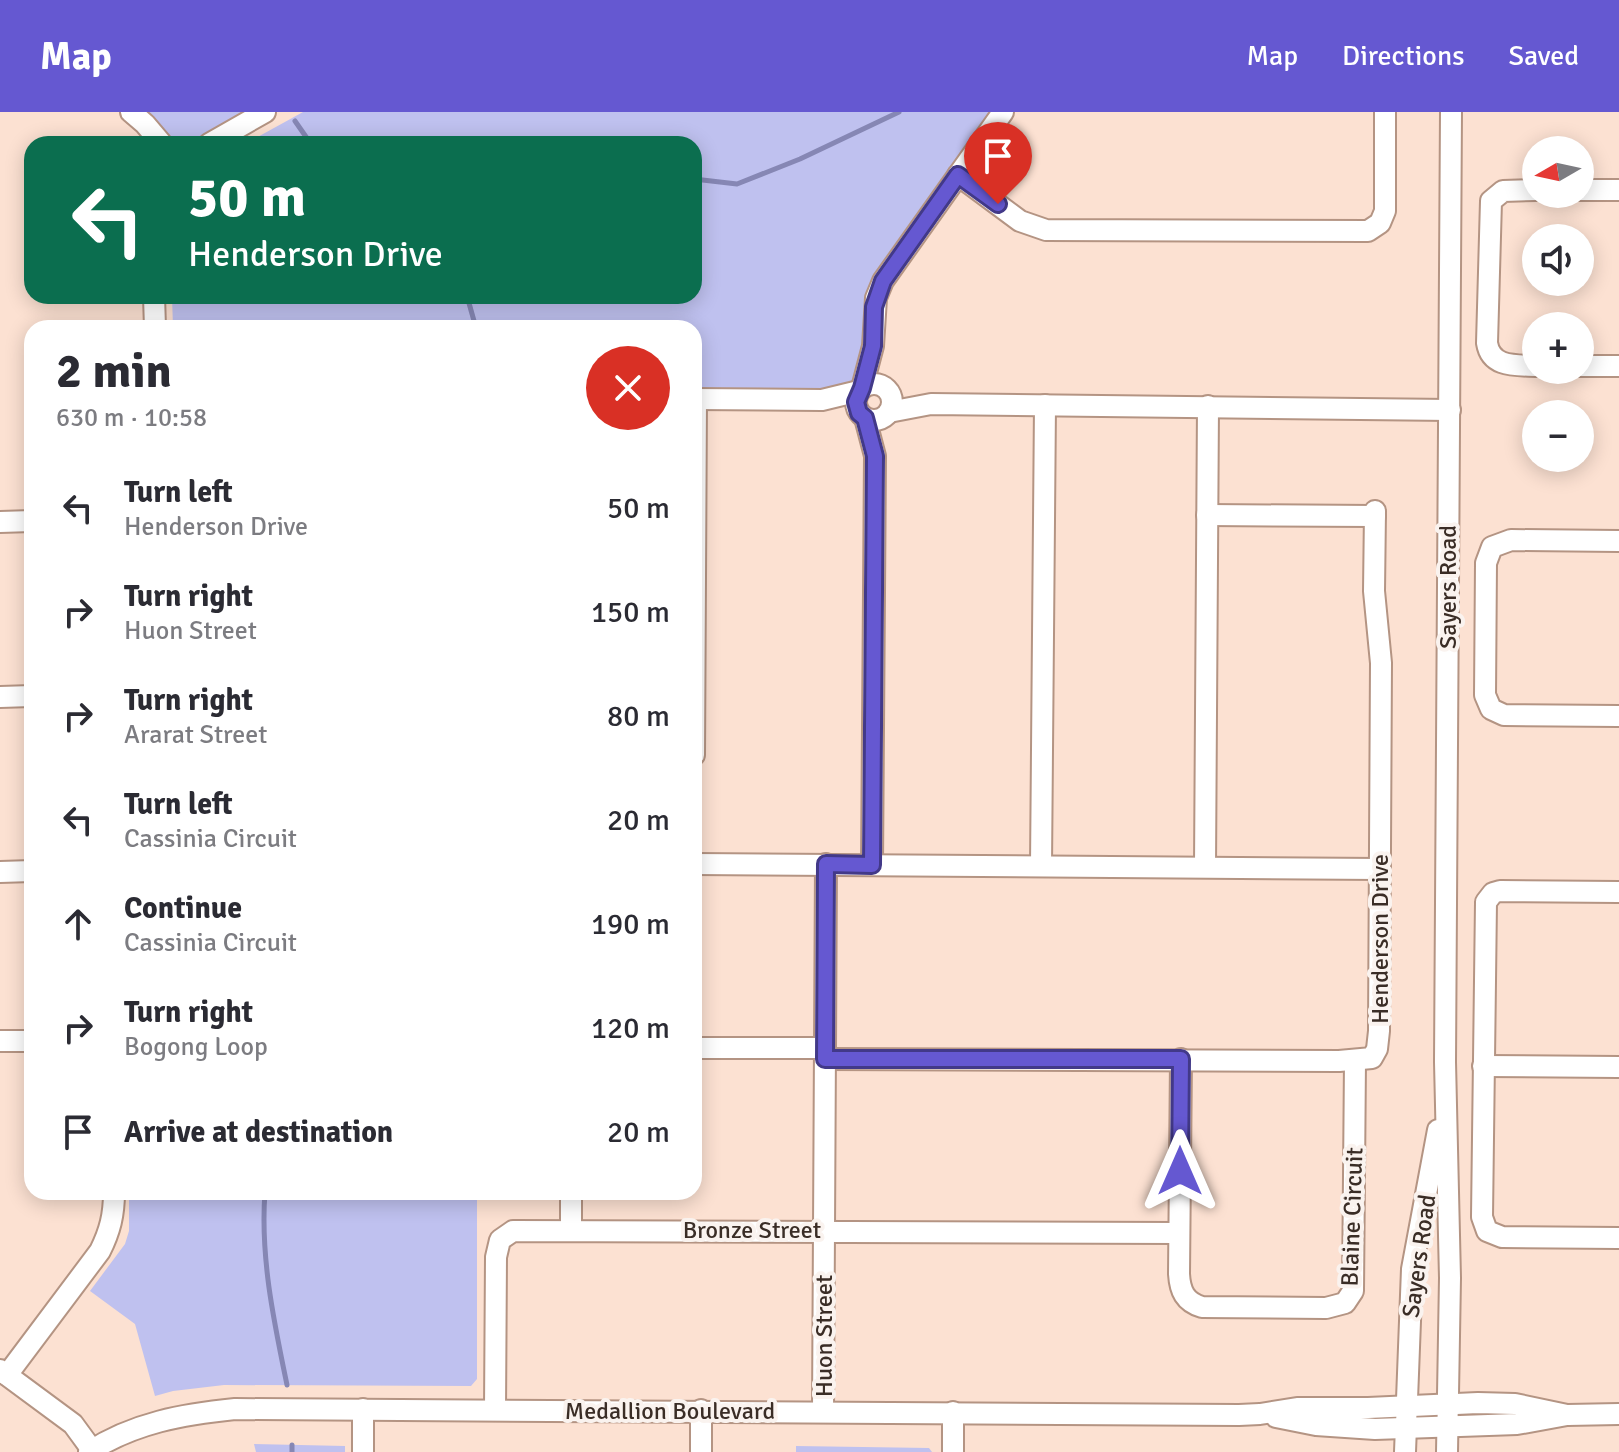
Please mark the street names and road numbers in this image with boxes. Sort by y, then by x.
street label: Sayers Road [1433,525,1463,649]
street label: Henderson Drive [1365,854,1395,1024]
street label: Blaine Circuit [1335,1147,1369,1287]
street label: Sayers Road [1396,1192,1442,1320]
street label: Bronze Street [683,1215,821,1245]
street label: Huon Street [809,1275,839,1397]
street label: Medallion Boulevard [565,1396,775,1426]

